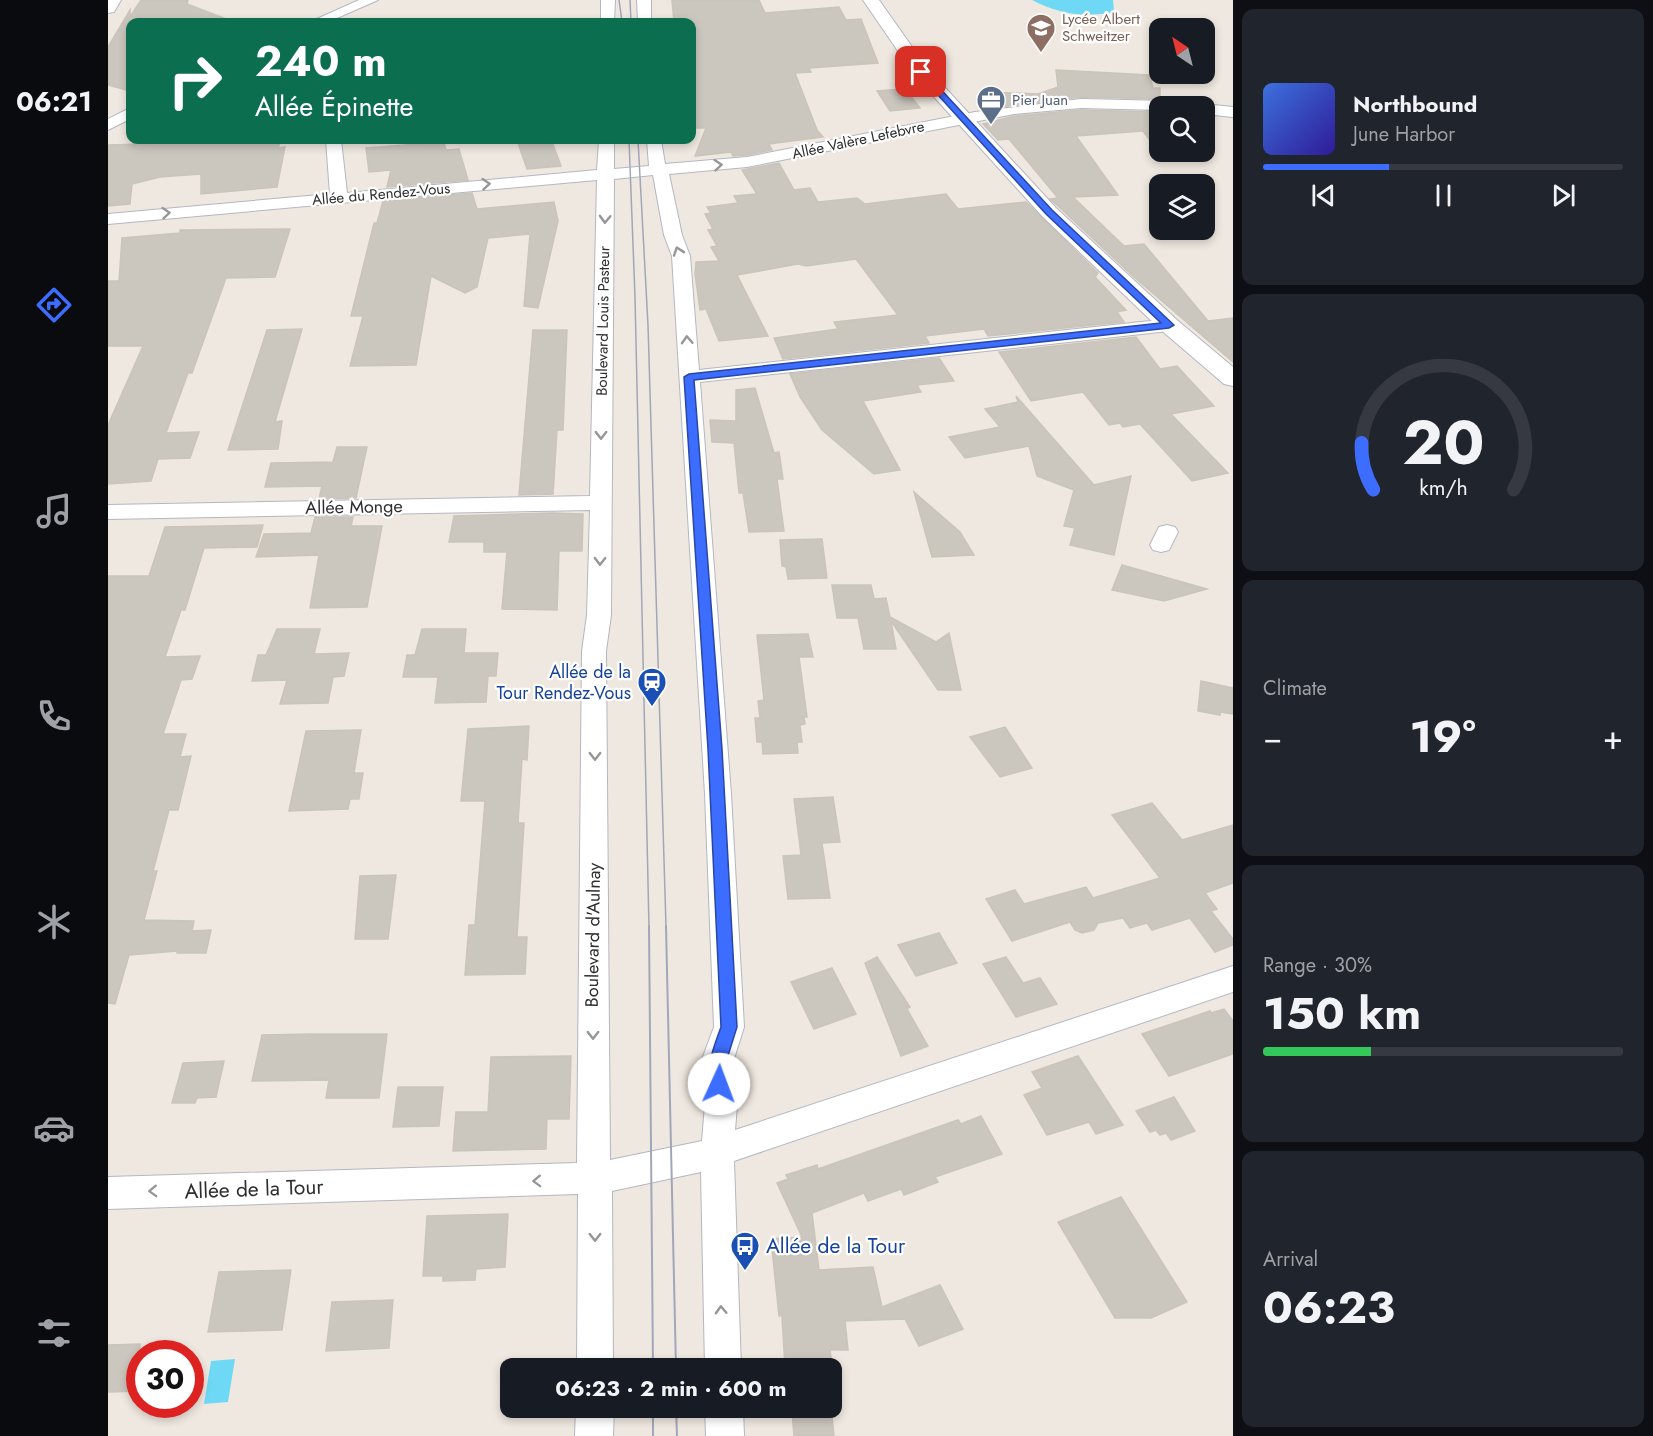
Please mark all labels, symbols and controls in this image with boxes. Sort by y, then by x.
place label: Lycée Albert Schweitzer [1062,8,1140,47]
school or university icon: Lycée Albert Schweitzer [1025,12,1057,54]
north arrow [1149,18,1215,84]
map controls [1149,18,1215,240]
text: 240 m [255,31,387,92]
icon: right [156,42,234,120]
pin [895,46,946,97]
icon: arrive [904,55,937,88]
text: 06:21 [16,82,92,121]
office icon: Pier Juan [975,84,1007,126]
text: Allée Épinette [255,87,413,126]
text: Northbound [1353,88,1477,120]
place label: Pier Juan [1012,89,1068,111]
button: search [1149,96,1215,162]
street label: Allée Valère Lefebvre [790,115,926,165]
text: June Harbor [1353,120,1455,149]
one-way arrow [714,159,723,172]
button: layers [1149,174,1215,240]
street label: Allée du Rendez-Vous [311,177,451,211]
one-way arrow [481,178,490,191]
icon: previous [1307,179,1340,212]
icon: pause [1427,179,1460,212]
icon: next [1547,179,1580,212]
one-way arrow [162,207,171,220]
one-way arrow [598,214,611,223]
street label: Boulevard Louis Pasteur [591,245,615,396]
one-way arrow [673,246,686,257]
icon: directions [33,284,75,326]
one-way arrow [680,336,693,345]
text: 20 [1402,397,1484,487]
one-way arrow [595,430,607,439]
text: km/h [1419,472,1467,503]
icon: music [33,490,75,532]
street label: Allée Monge [305,493,403,521]
one-way arrow [593,557,606,566]
place label: Allée de la Tour Rendez-Vous [496,659,631,706]
station icon: Allée de la Tour Rendez-Vous [636,666,668,708]
text: Climate [1263,674,1327,703]
icon: phone [33,695,75,737]
text: 19° [1409,704,1476,769]
text: − [1263,714,1282,761]
text: + [1603,714,1623,761]
one-way arrow [589,752,601,761]
street label: Boulevard d'Aulnay [579,862,607,1008]
icon: climate [33,901,75,943]
text: Range · 30% [1263,951,1372,980]
text: 150 km [1263,981,1421,1046]
one-way arrow [586,1031,599,1040]
position arrow [687,1052,751,1116]
icon: car [33,1107,75,1149]
street label: Allée de la Tour [184,1172,325,1206]
one-way arrow [532,1175,541,1187]
one-way arrow [149,1185,158,1198]
bus stop icon: Allée de la Tour [729,1230,761,1272]
place label: Allée de la Tour [766,1231,906,1261]
one-way arrow [589,1233,601,1242]
text: Arrival [1263,1245,1318,1274]
text: 06:23 [1263,1275,1395,1340]
one-way arrow [714,1305,727,1314]
icon: filters [33,1312,75,1354]
speed limit sign: 30 [126,1340,204,1418]
text: 06:23 · 2 min · 600 m [555,1372,787,1404]

